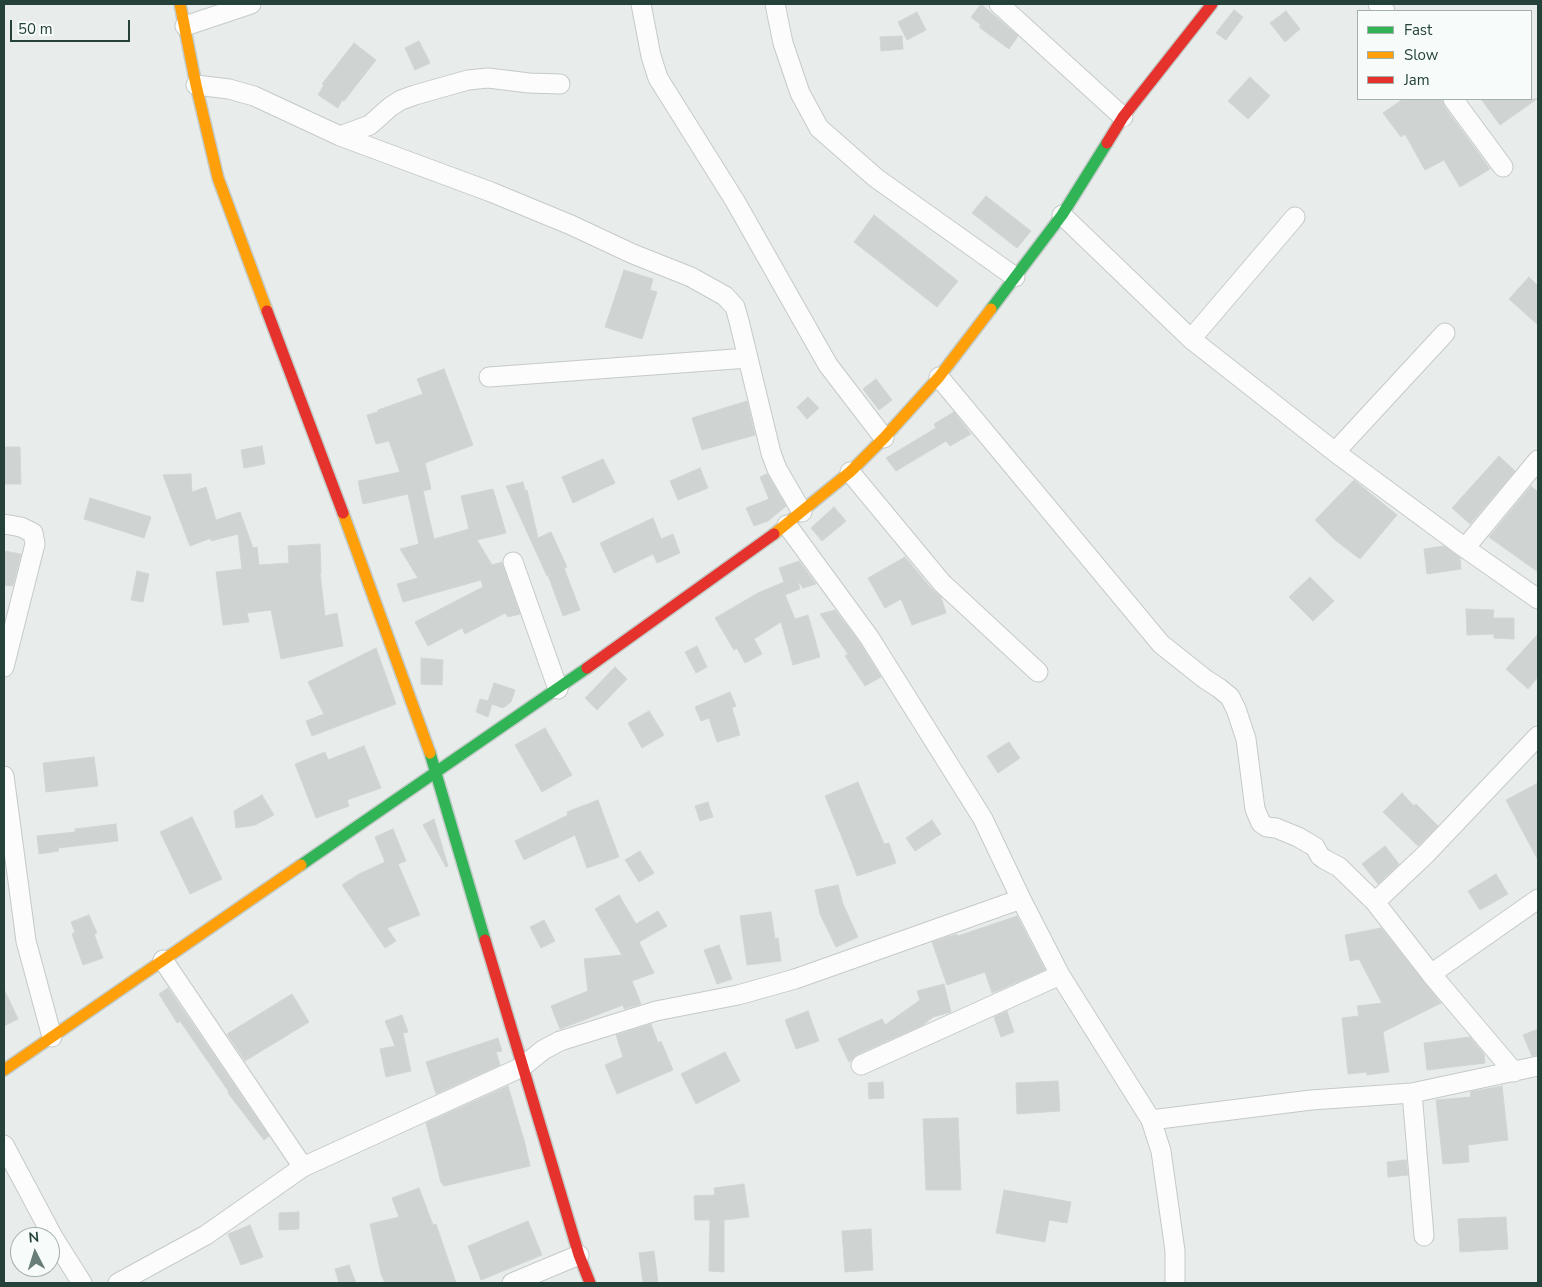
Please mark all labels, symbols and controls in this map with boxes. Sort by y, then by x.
scale bar [12,10,132,42]
legend [1357,10,1532,100]
text: 50 m [18,19,53,39]
text: Fast [1404,20,1432,40]
text: Slow [1404,45,1438,65]
text: Jam [1404,70,1430,90]
north arrow [10,1227,60,1277]
text: N [28,1228,40,1247]

